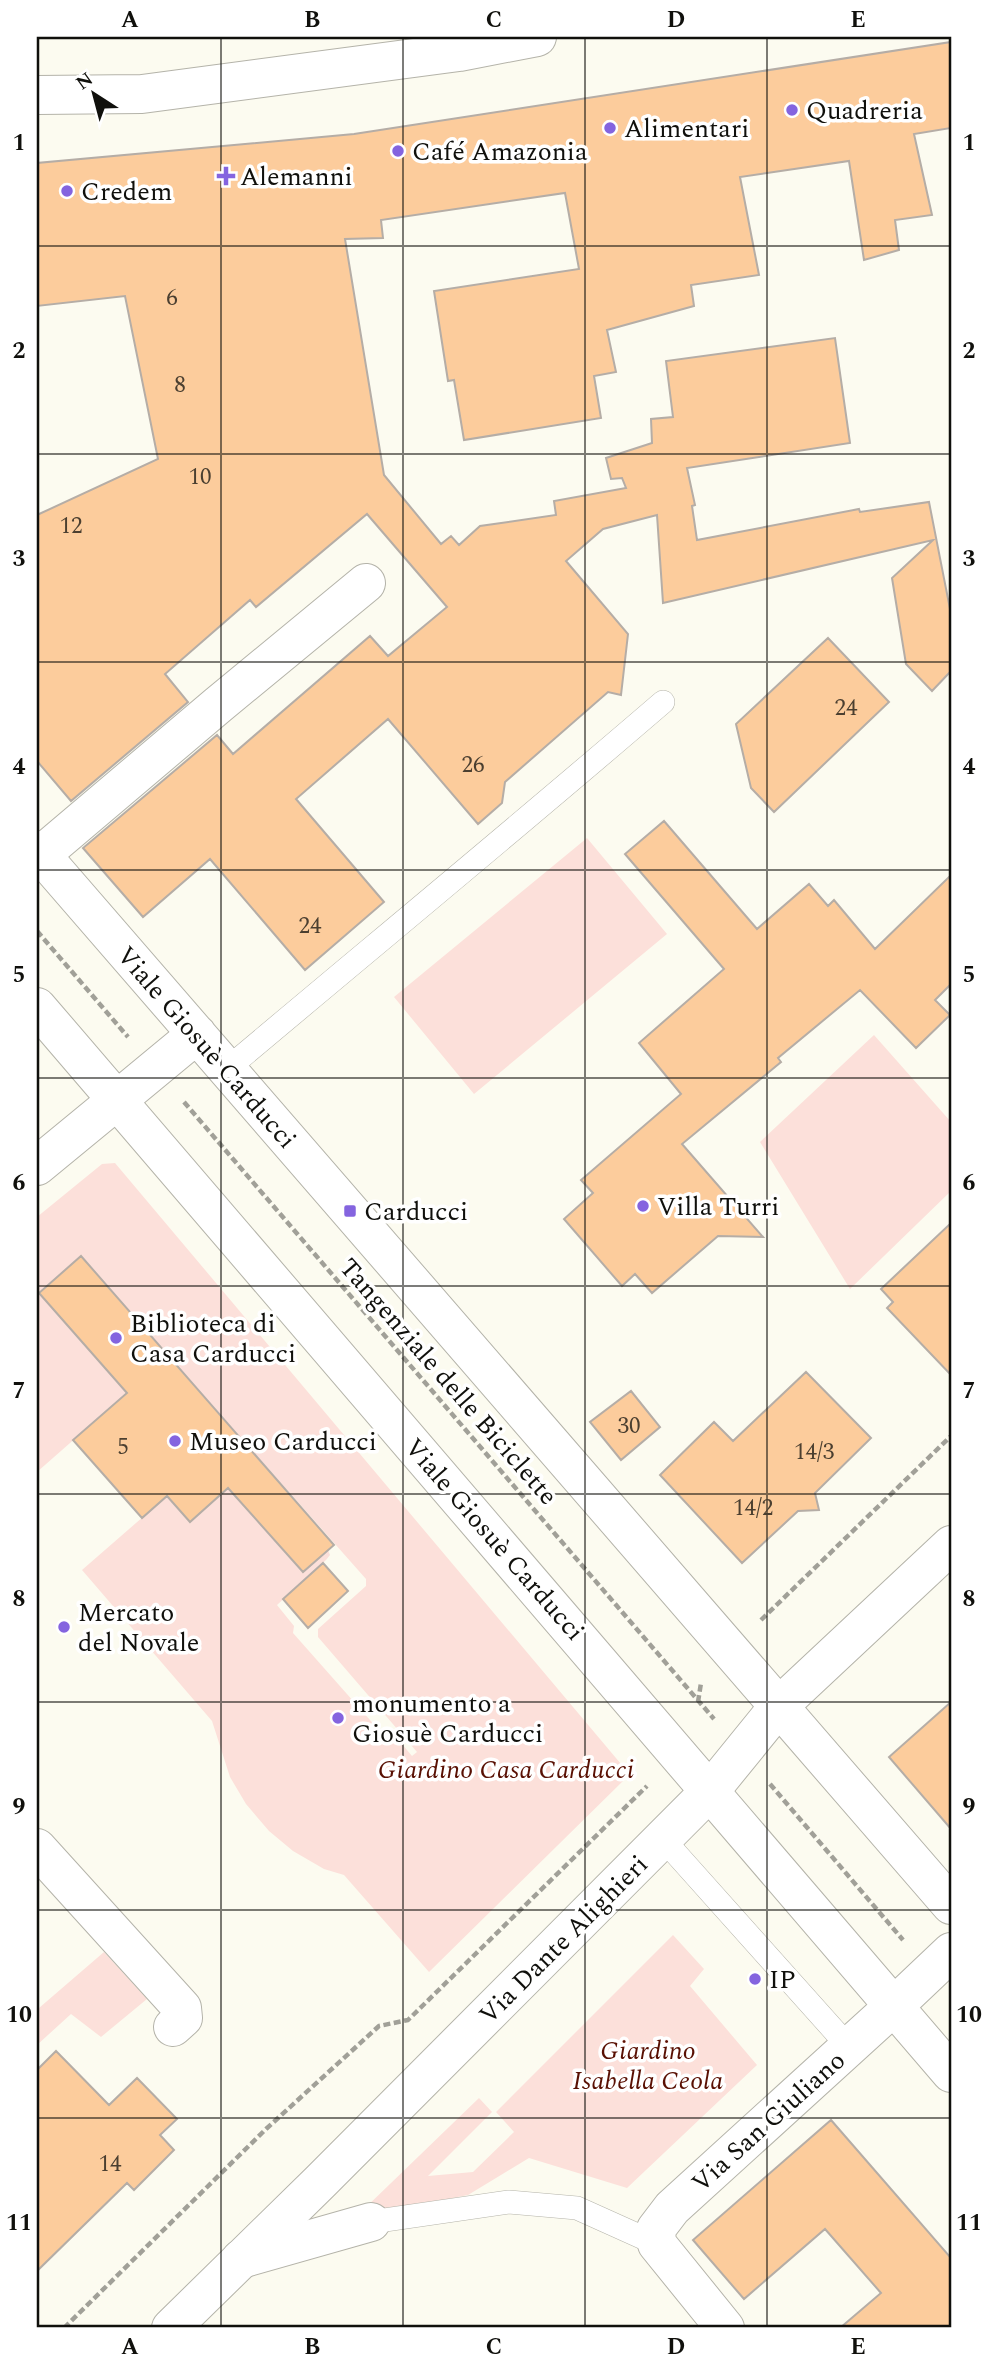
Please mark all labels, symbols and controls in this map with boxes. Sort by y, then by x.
text: A [121,3,139,38]
text: B [304,3,320,38]
text: C [486,3,502,38]
text: D [667,3,685,38]
text: E [850,3,866,38]
north arrow [60,60,130,130]
text: N [70,65,100,98]
place label: Quadreria [806,91,923,131]
marker: Quadreria [784,102,800,118]
place label: Alimentari [624,109,749,149]
marker: Alimentari [602,120,618,136]
text: 1 [13,126,25,161]
text: 1 [963,126,975,161]
place label: Café Amazonia [412,132,588,172]
marker: Café Amazonia [390,143,406,159]
place label: Alemanni [240,157,353,197]
marker: Alemanni [218,168,234,184]
place label: Credem [81,172,172,212]
marker: Credem [59,183,75,199]
house number: 6 [166,281,178,316]
text: 2 [13,334,26,369]
text: 2 [963,334,976,369]
house number: 8 [174,368,186,403]
house number: 10 [189,460,212,495]
house number: 12 [60,509,83,544]
text: 3 [13,542,26,577]
text: 3 [963,542,976,577]
house number: 24 [835,691,858,726]
house number: 26 [462,748,485,783]
text: 4 [13,750,26,785]
text: 4 [963,750,976,785]
house number: 24 [299,909,322,944]
street label: Viale Giosuè Carducci [107,937,306,1158]
text: 5 [13,958,25,993]
text: 5 [963,958,975,993]
text: 6 [13,1166,26,1201]
text: 6 [963,1166,976,1201]
place label: Villa Turri [657,1187,780,1227]
place label: Carducci [364,1192,468,1232]
marker: Villa Turri [635,1198,651,1214]
marker: Carducci [342,1203,358,1219]
street label: Tangenziale delle Biciclette [329,1249,567,1514]
place label: Biblioteca di Casa Carducci [130,1304,296,1374]
marker: Biblioteca di Casa Carducci [108,1330,124,1346]
text: 7 [13,1374,25,1409]
text: 7 [963,1374,975,1409]
house number: 30 [618,1409,641,1444]
place label: Museo Carducci [189,1422,377,1462]
street label: Viale Giosuè Carducci [395,1429,594,1650]
house number: 5 [117,1430,129,1465]
marker: Museo Carducci [167,1433,183,1449]
house number: 14/3 [794,1435,834,1470]
house number: 14/2 [733,1491,773,1526]
text: 8 [13,1582,25,1617]
text: 8 [963,1582,975,1617]
place label: Mercato del Novale [78,1593,199,1663]
marker: Mercato del Novale [56,1619,72,1635]
place label: monumento a Giosuè Carducci [352,1684,543,1754]
marker: monumento a Giosuè Carducci [330,1710,346,1726]
park label: Giardino Casa Carducci [378,1750,634,1790]
text: 9 [13,1790,26,1825]
text: 9 [963,1790,976,1825]
street label: Via Dante Alighieri [470,1846,658,2034]
place label: IP [769,1960,796,2000]
marker: IP [747,1971,763,1987]
text: 10 [6,1998,32,2033]
text: 10 [956,1998,982,2033]
park label: Giardino Isabella Ceola [573,2031,723,2101]
street label: Via San Giuliano [683,2041,855,2202]
house number: 14 [99,2147,122,2182]
text: 11 [6,2206,32,2241]
text: 11 [956,2206,982,2241]
text: A [121,2330,139,2365]
text: B [304,2330,320,2365]
text: C [486,2330,502,2365]
text: D [667,2330,685,2365]
text: E [850,2330,866,2365]

